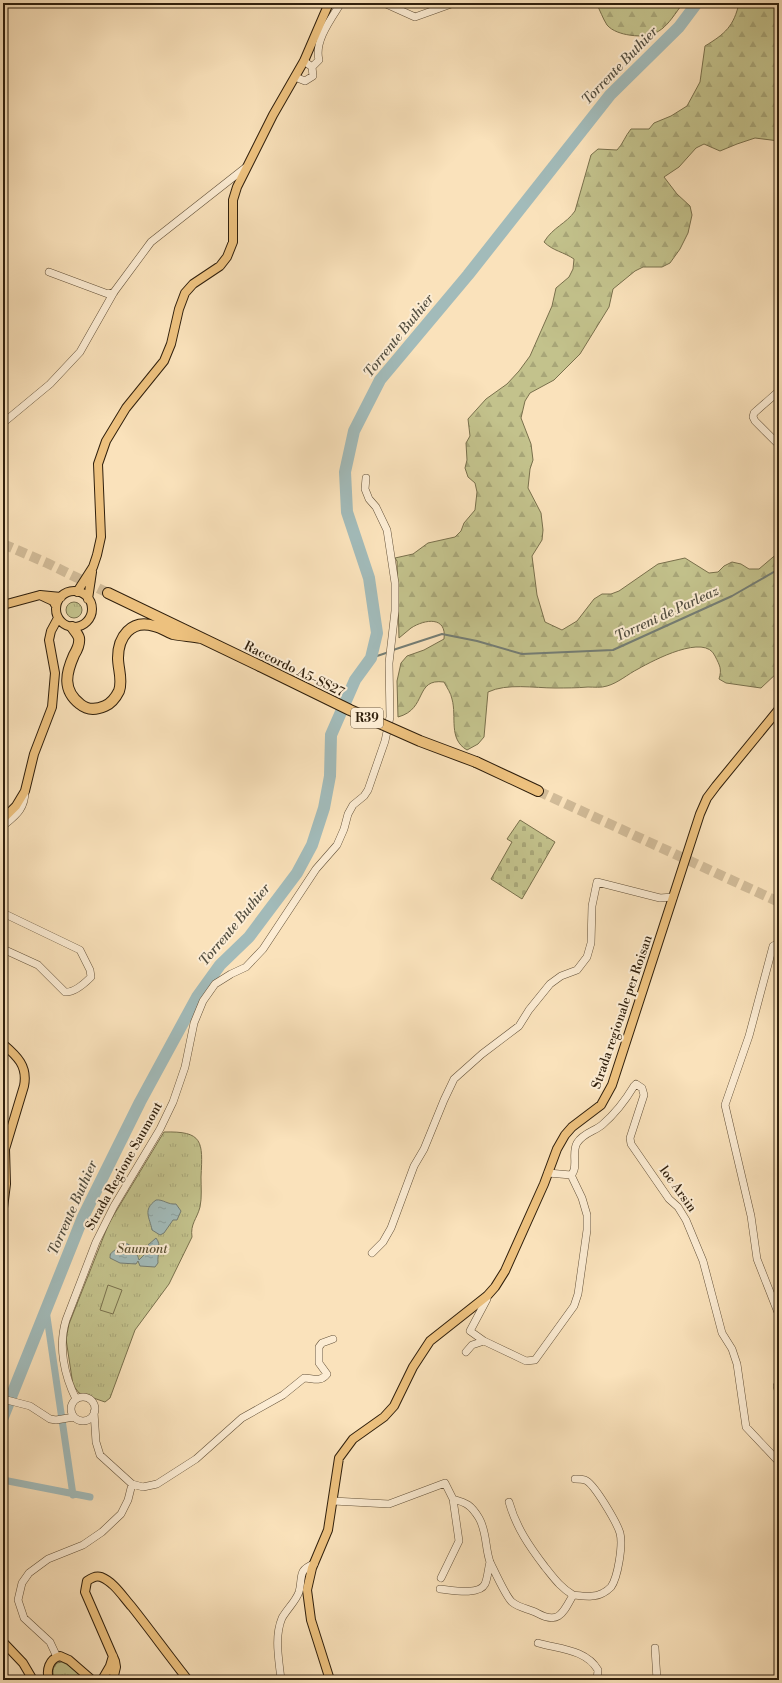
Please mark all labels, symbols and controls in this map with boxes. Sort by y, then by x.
water label: Torrente Buthier [578,22,663,109]
water label: Torrente Buthier [360,290,439,381]
water label: Torrent de Parleaz [612,582,722,646]
street label: Raccordo A5-SS27 [241,638,347,700]
road number: R39 [351,708,383,728]
water label: Torrente Buthier [195,879,275,970]
street label: Strada regionale per Roisan [588,933,656,1091]
street label: Strada Regione Saumont [82,1099,166,1233]
water label: Torrente Buthier [44,1157,102,1258]
street label: loc Arsin [656,1163,700,1215]
park label: Saumont [116,1241,168,1257]

